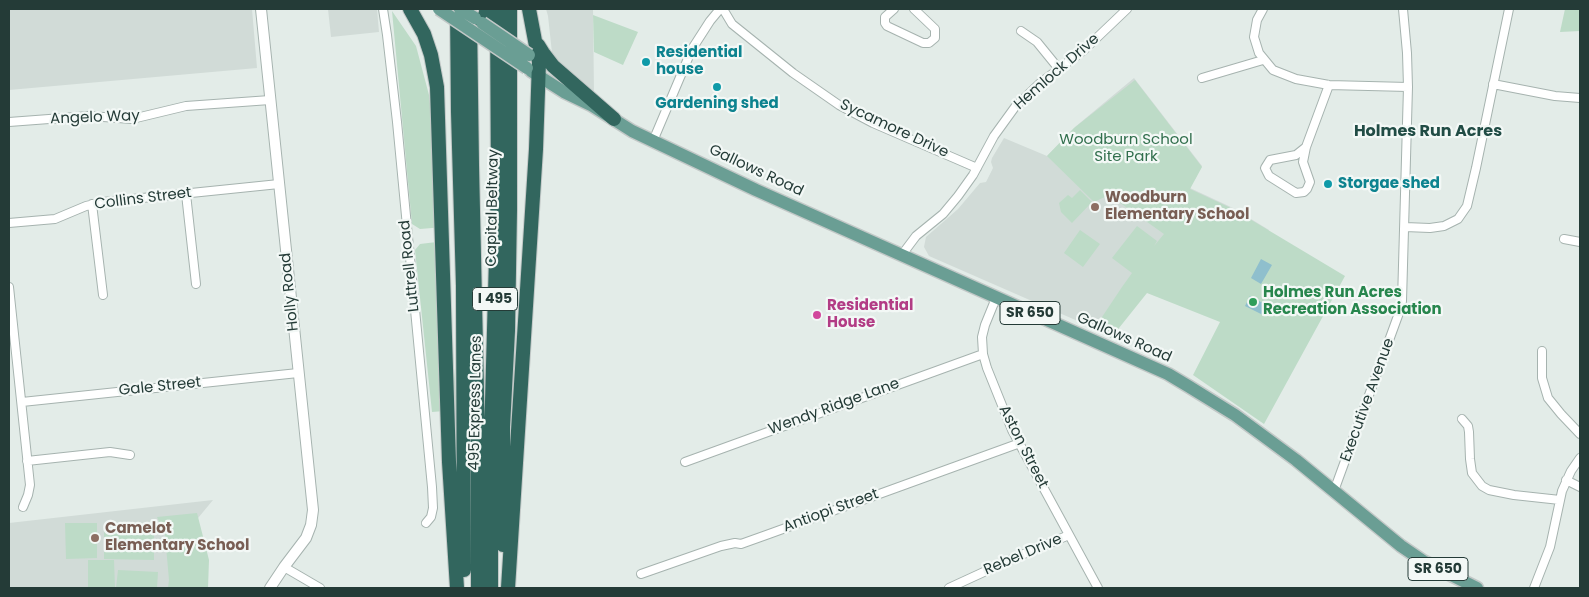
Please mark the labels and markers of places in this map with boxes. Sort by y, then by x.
place label: Residential house [656,44,742,79]
marker: Residential house [640,56,652,68]
marker: Gardening shed [711,81,723,93]
place label: Gardening shed [655,95,779,113]
place label: Storgae shed [1338,175,1440,193]
marker: Storgae shed [1322,178,1334,190]
place label: Woodburn Elementary School [1105,189,1249,224]
marker: Woodburn Elementary School [1089,201,1101,213]
place label: Holmes Run Acres Recreation Association [1263,284,1442,319]
marker: Holmes Run Acres Recreation Association [1247,296,1259,308]
place label: Residential House [827,297,913,332]
marker: Residential House [811,309,823,321]
place label: Camelot Elementary School [105,520,249,555]
marker: Camelot Elementary School [89,532,101,544]

